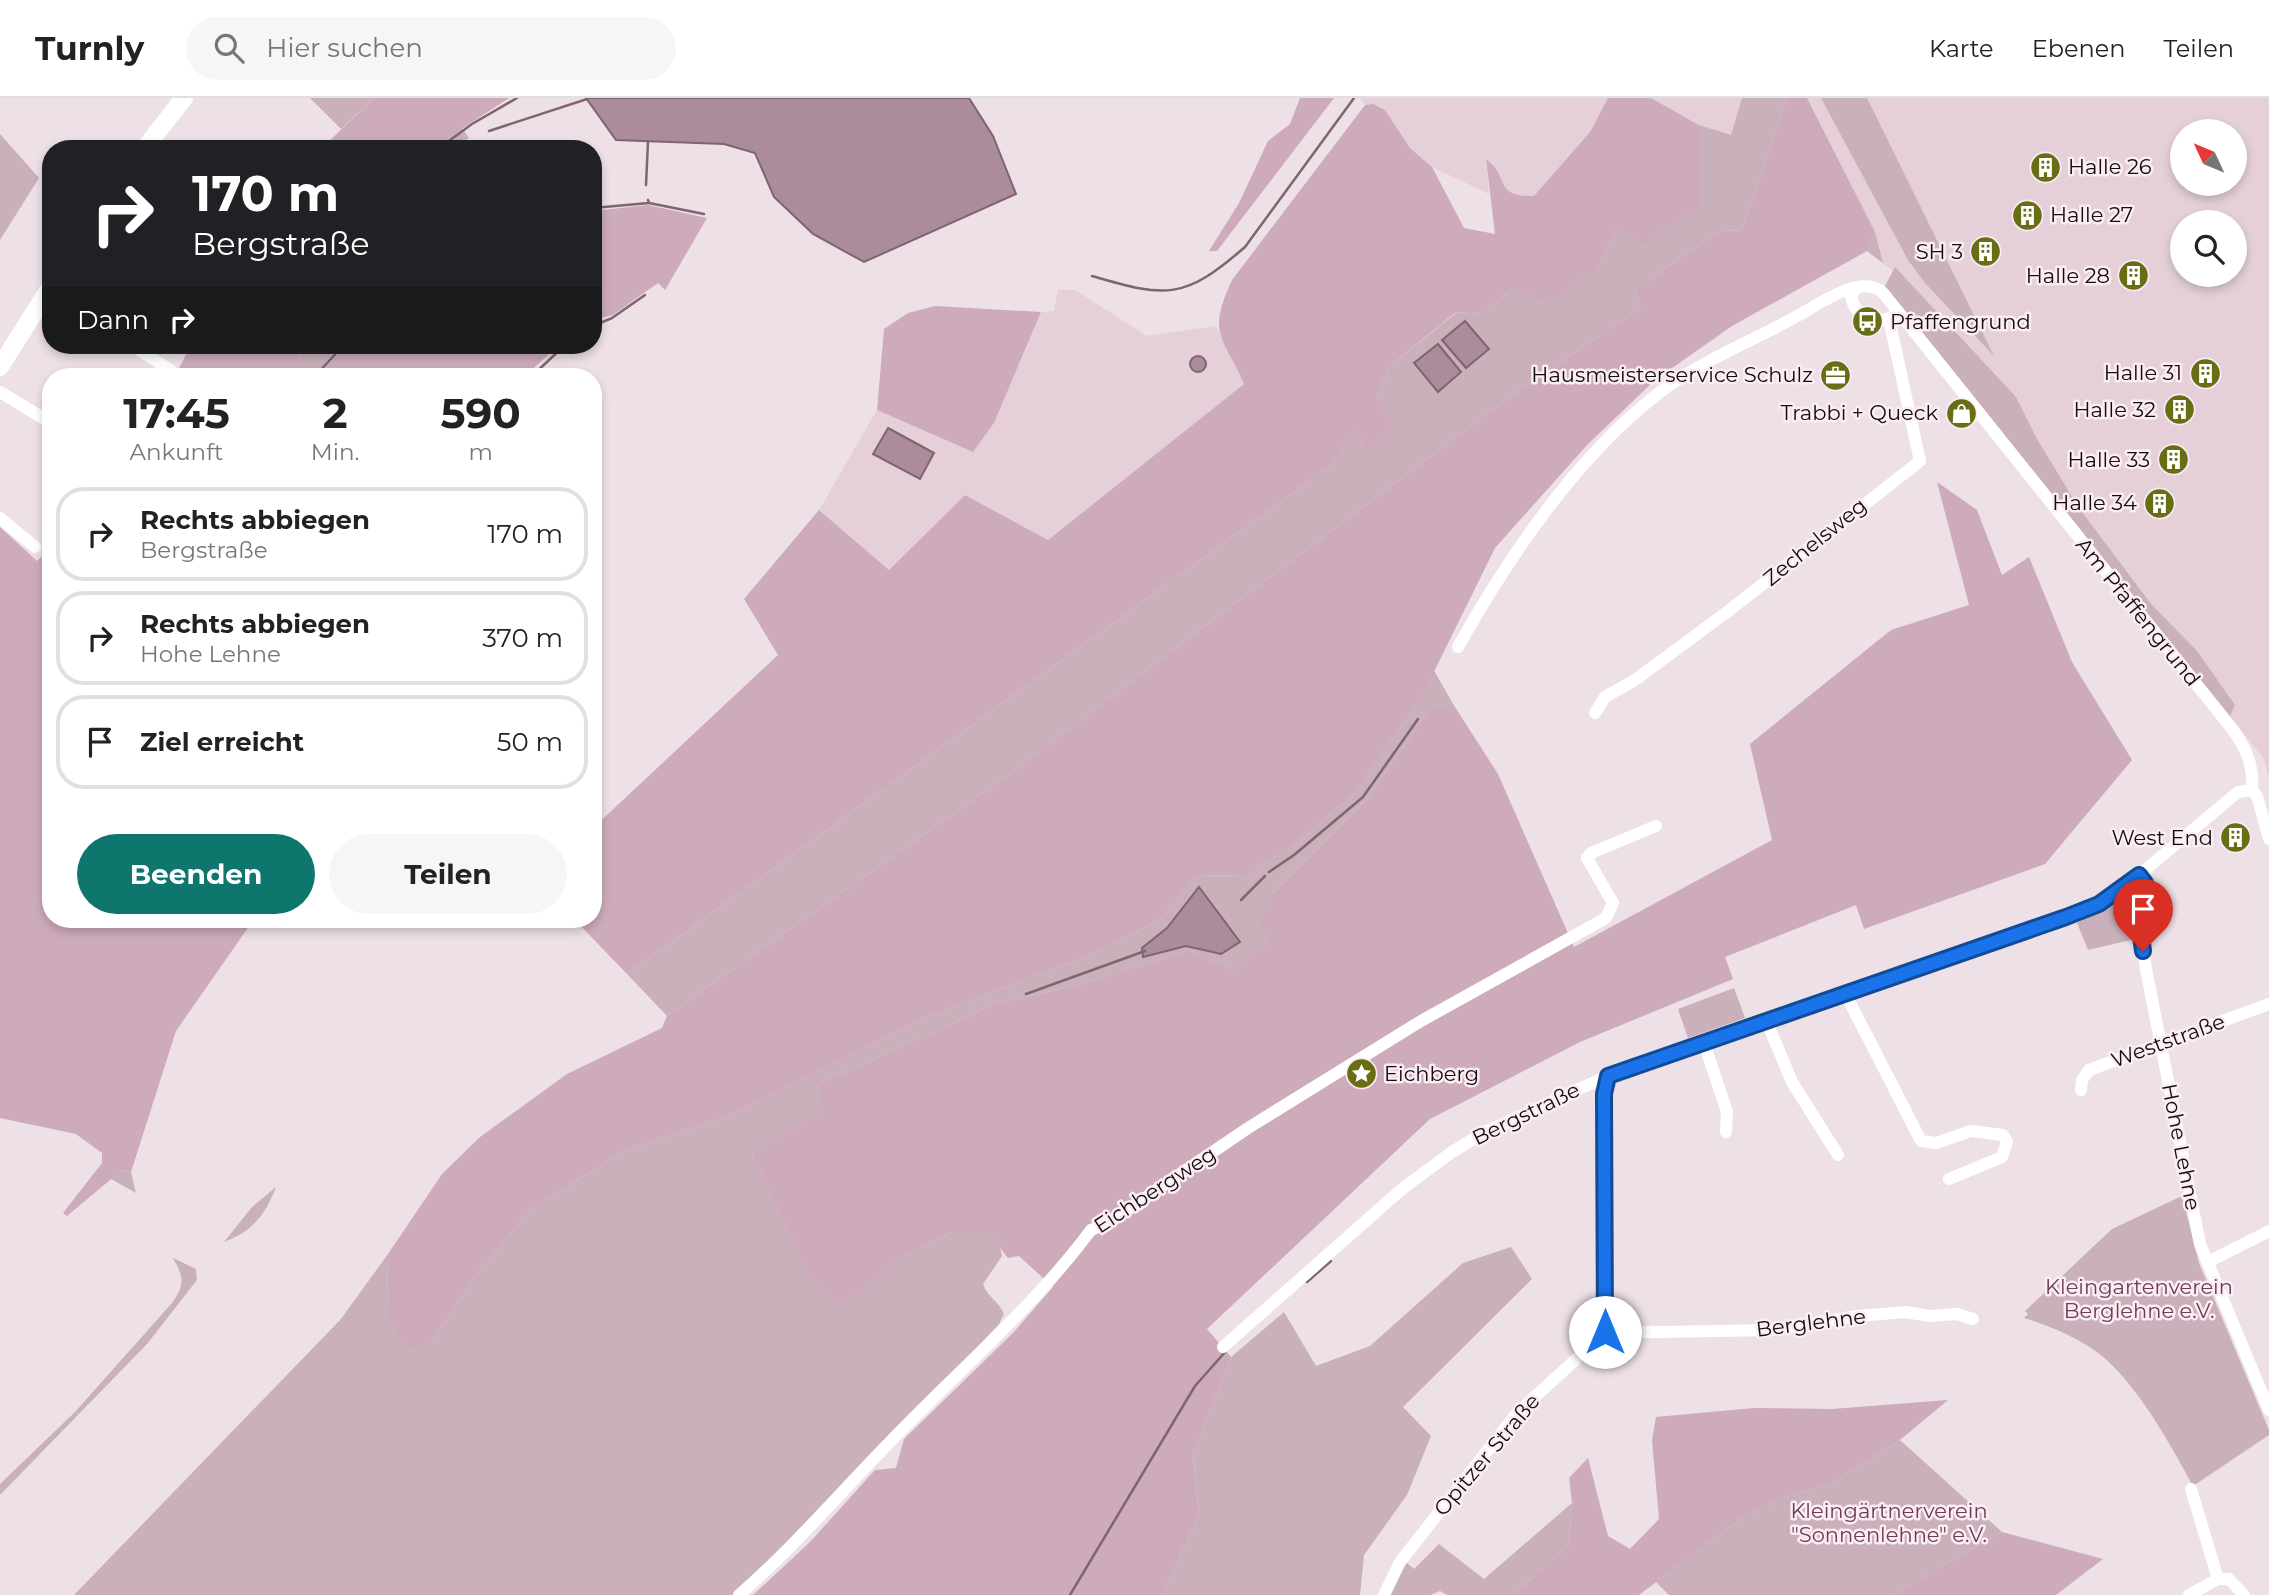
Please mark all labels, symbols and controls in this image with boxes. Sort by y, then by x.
search box [186,17,676,80]
text: Turnly [35,28,144,68]
icon: search [210,29,248,67]
text: Hier suchen [266,32,423,64]
text: Karte [1929,34,1994,63]
text: Ebenen [2032,34,2125,63]
text: Teilen [2163,34,2234,63]
north arrow [2170,119,2247,196]
map controls [2170,119,2247,287]
building icon: Halle 26 [2028,150,2062,184]
place label: Halle 26 [2068,154,2152,179]
text: 170 m [192,164,339,223]
icon: right [77,168,168,259]
building icon: Halle 27 [2010,198,2044,232]
place label: Halle 27 [2050,202,2133,227]
button: search [2170,210,2247,287]
text: Bergstraße [192,224,370,263]
building icon: SH 3 [1969,235,2003,269]
place label: SH 3 [1916,239,1963,264]
building icon: Halle 28 [2116,259,2150,293]
place label: Halle 28 [2026,263,2110,288]
icon: right [163,301,201,339]
text: Dann [77,304,149,336]
bus stop icon: Pfaffengrund [1850,305,1884,339]
place label: Pfaffengrund [1890,309,2031,334]
building icon: Halle 31 [2188,356,2222,390]
office icon: Hausmeisterservice Schulz [1819,358,1853,392]
place label: Halle 31 [2104,360,2182,385]
place label: Hausmeisterservice Schulz [1531,362,1813,387]
text: 17:45 [123,387,230,439]
text: 2 [323,387,348,439]
text: 590 [441,387,521,439]
building icon: Halle 32 [2162,393,2196,427]
shop icon: Trabbi + Queck [1944,396,1978,430]
place label: Halle 32 [2073,397,2156,422]
place label: Trabbi + Queck [1780,400,1938,425]
text: Ankunft [130,438,223,466]
text: Min. [311,438,359,466]
text: m [468,438,493,466]
building icon: Halle 33 [2156,443,2190,477]
place label: Halle 33 [2067,447,2150,472]
building icon: Halle 34 [2143,486,2177,520]
place label: Halle 34 [2052,490,2137,515]
street label: Zechelsweg [1758,492,1871,591]
text: Rechts abbiegen [140,504,370,536]
icon: right [81,515,119,553]
text: 170 m [487,518,563,550]
street label: Am Pfaffengrund [2071,532,2206,691]
text: Bergstraße [140,536,268,564]
text: Rechts abbiegen [140,608,370,640]
icon: right [81,619,119,657]
text: 370 m [482,622,563,654]
text: Hohe Lehne [140,640,281,668]
icon: arrive [81,723,119,761]
text: Ziel erreicht [140,726,304,758]
text: 50 m [497,726,563,758]
building icon: West End [2219,821,2253,855]
place label: West End [2111,825,2213,850]
button: Beenden [77,834,315,914]
button: Teilen [329,834,567,914]
pin [2113,879,2173,951]
icon: arrive [2124,890,2162,928]
street label: Weststraße [2108,1008,2228,1073]
place icon: Eichberg [1344,1057,1378,1091]
place label: Eichberg [1384,1061,1479,1086]
street label: Bergstraße [1468,1077,1584,1150]
street label: Hohe Lehne [2157,1081,2206,1212]
street label: Eichbergweg [1089,1141,1220,1238]
park label: Kleingartenverein Berglehne e.V. [2045,1274,2233,1323]
position arrow [1568,1295,1642,1369]
street label: Berglehne [1755,1303,1867,1342]
street label: Opitzer Straße [1428,1389,1545,1521]
park label: Kleingärtnerverein "Sonnenlehne" e.V. [1790,1498,1988,1547]

